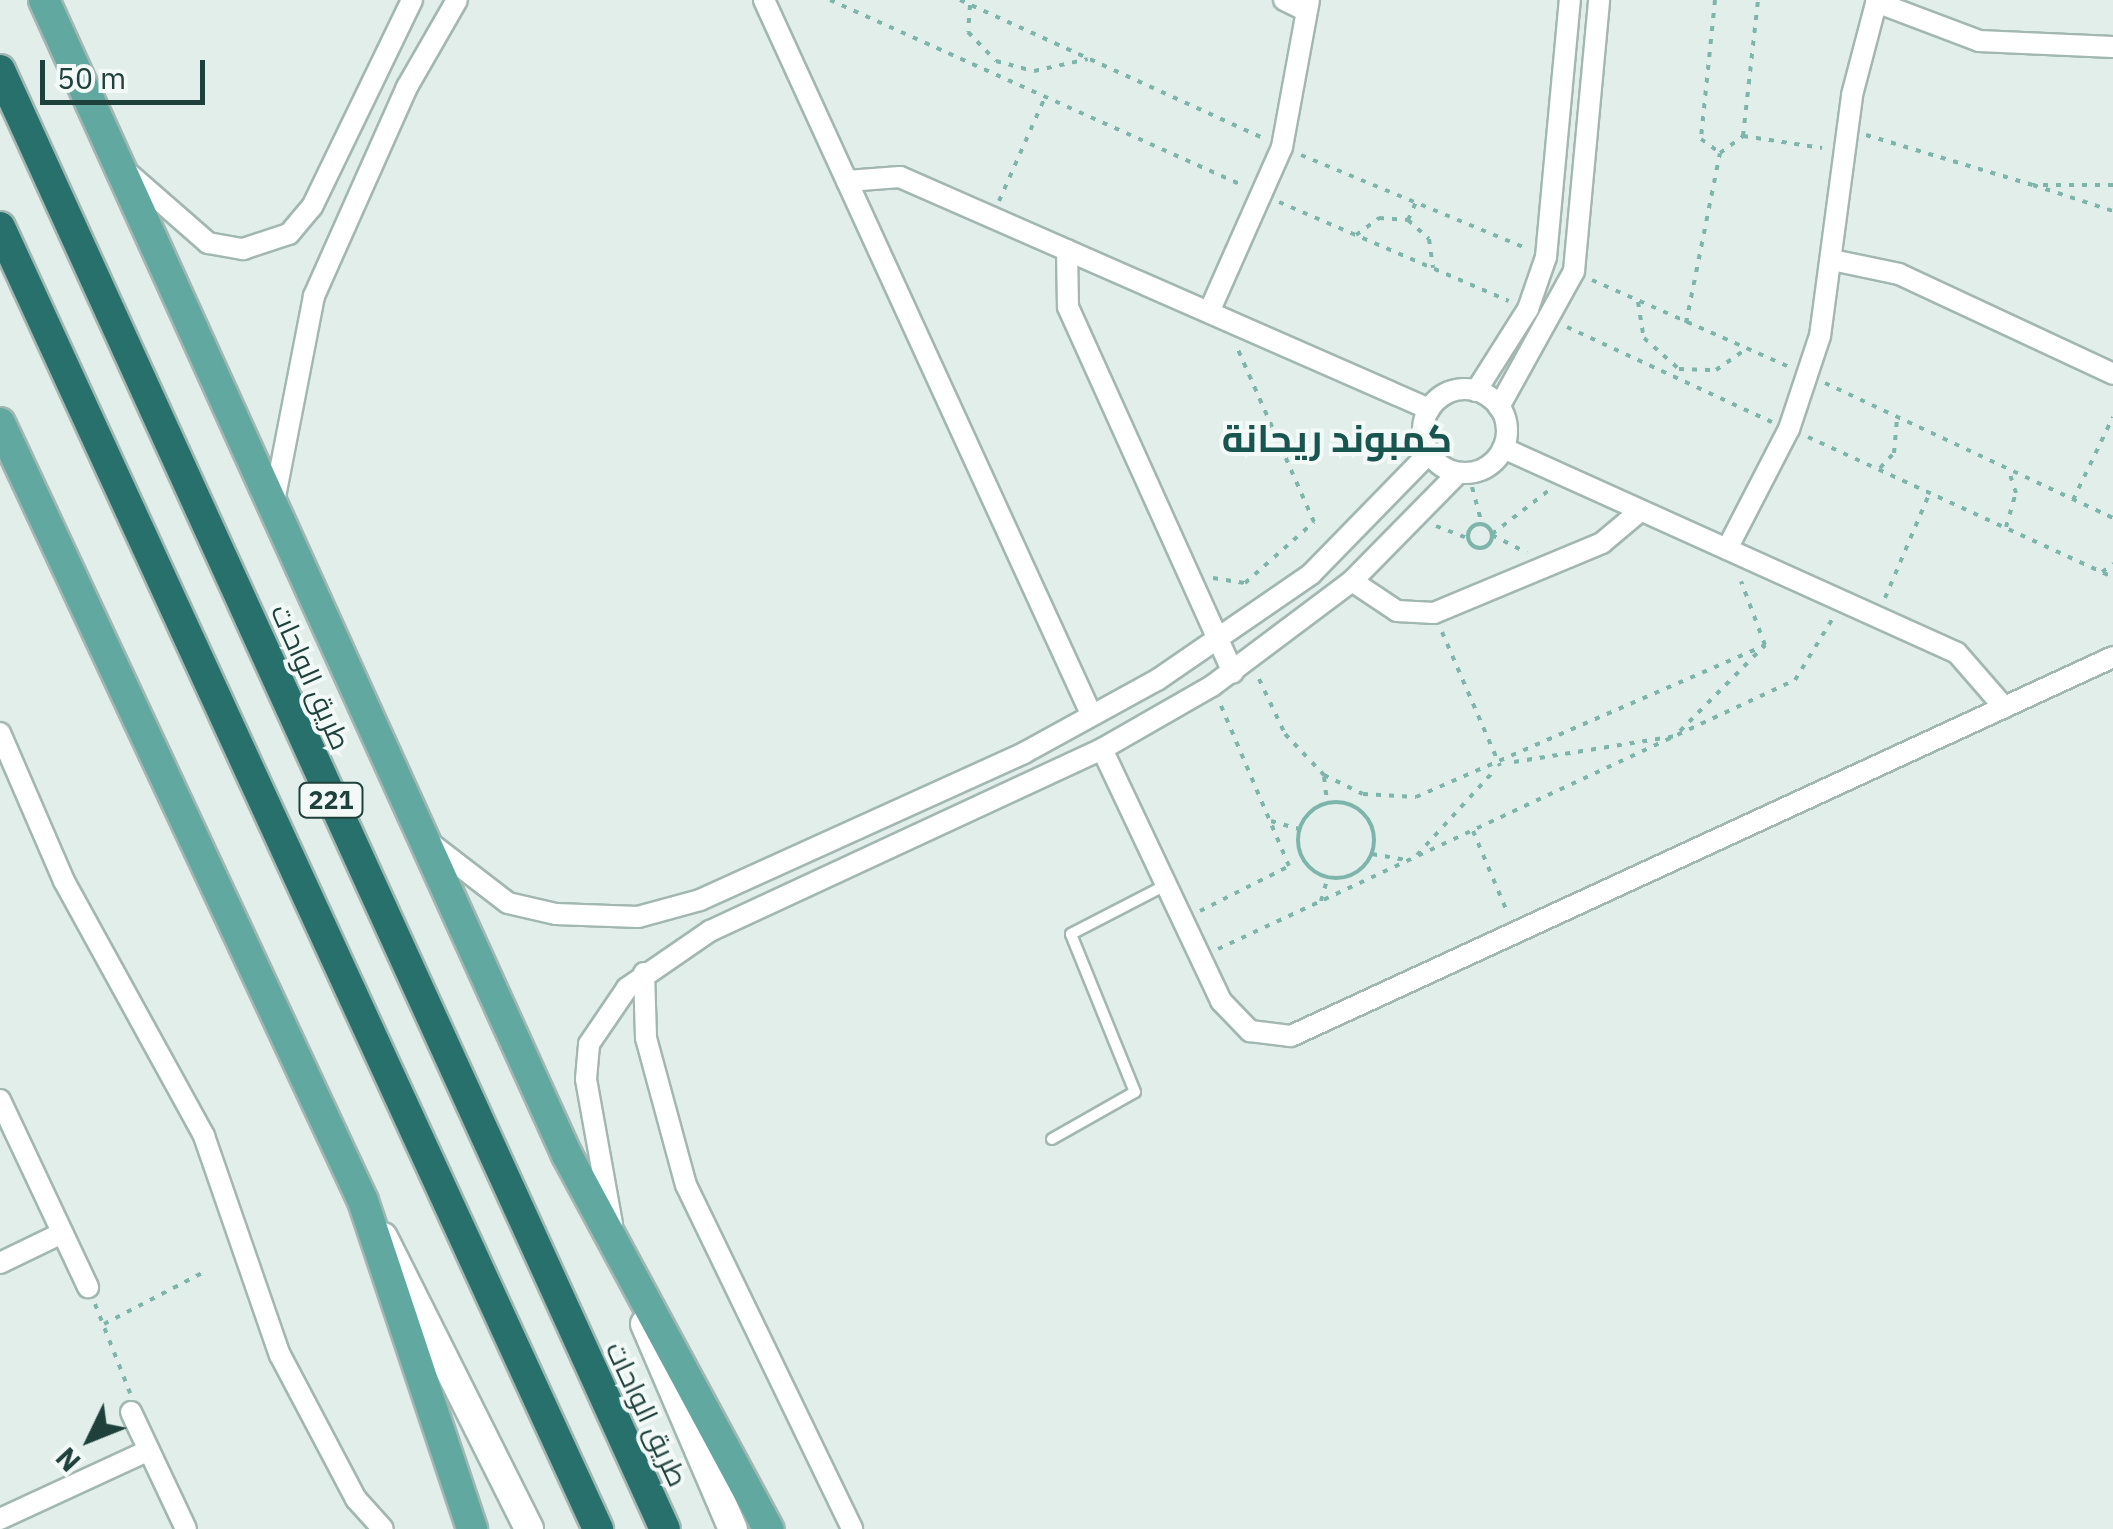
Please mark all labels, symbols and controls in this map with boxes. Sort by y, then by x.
scale bar [45,40,210,102]
text: 50 m [57,58,126,97]
district label: كمبوند ريحانة [1222,415,1452,461]
street label: طريق الواحات [264,599,358,755]
road number: 221 [298,780,364,820]
street label: طريق الواحات [599,1336,695,1492]
north arrow [40,1389,140,1489]
text: N [47,1440,88,1480]

